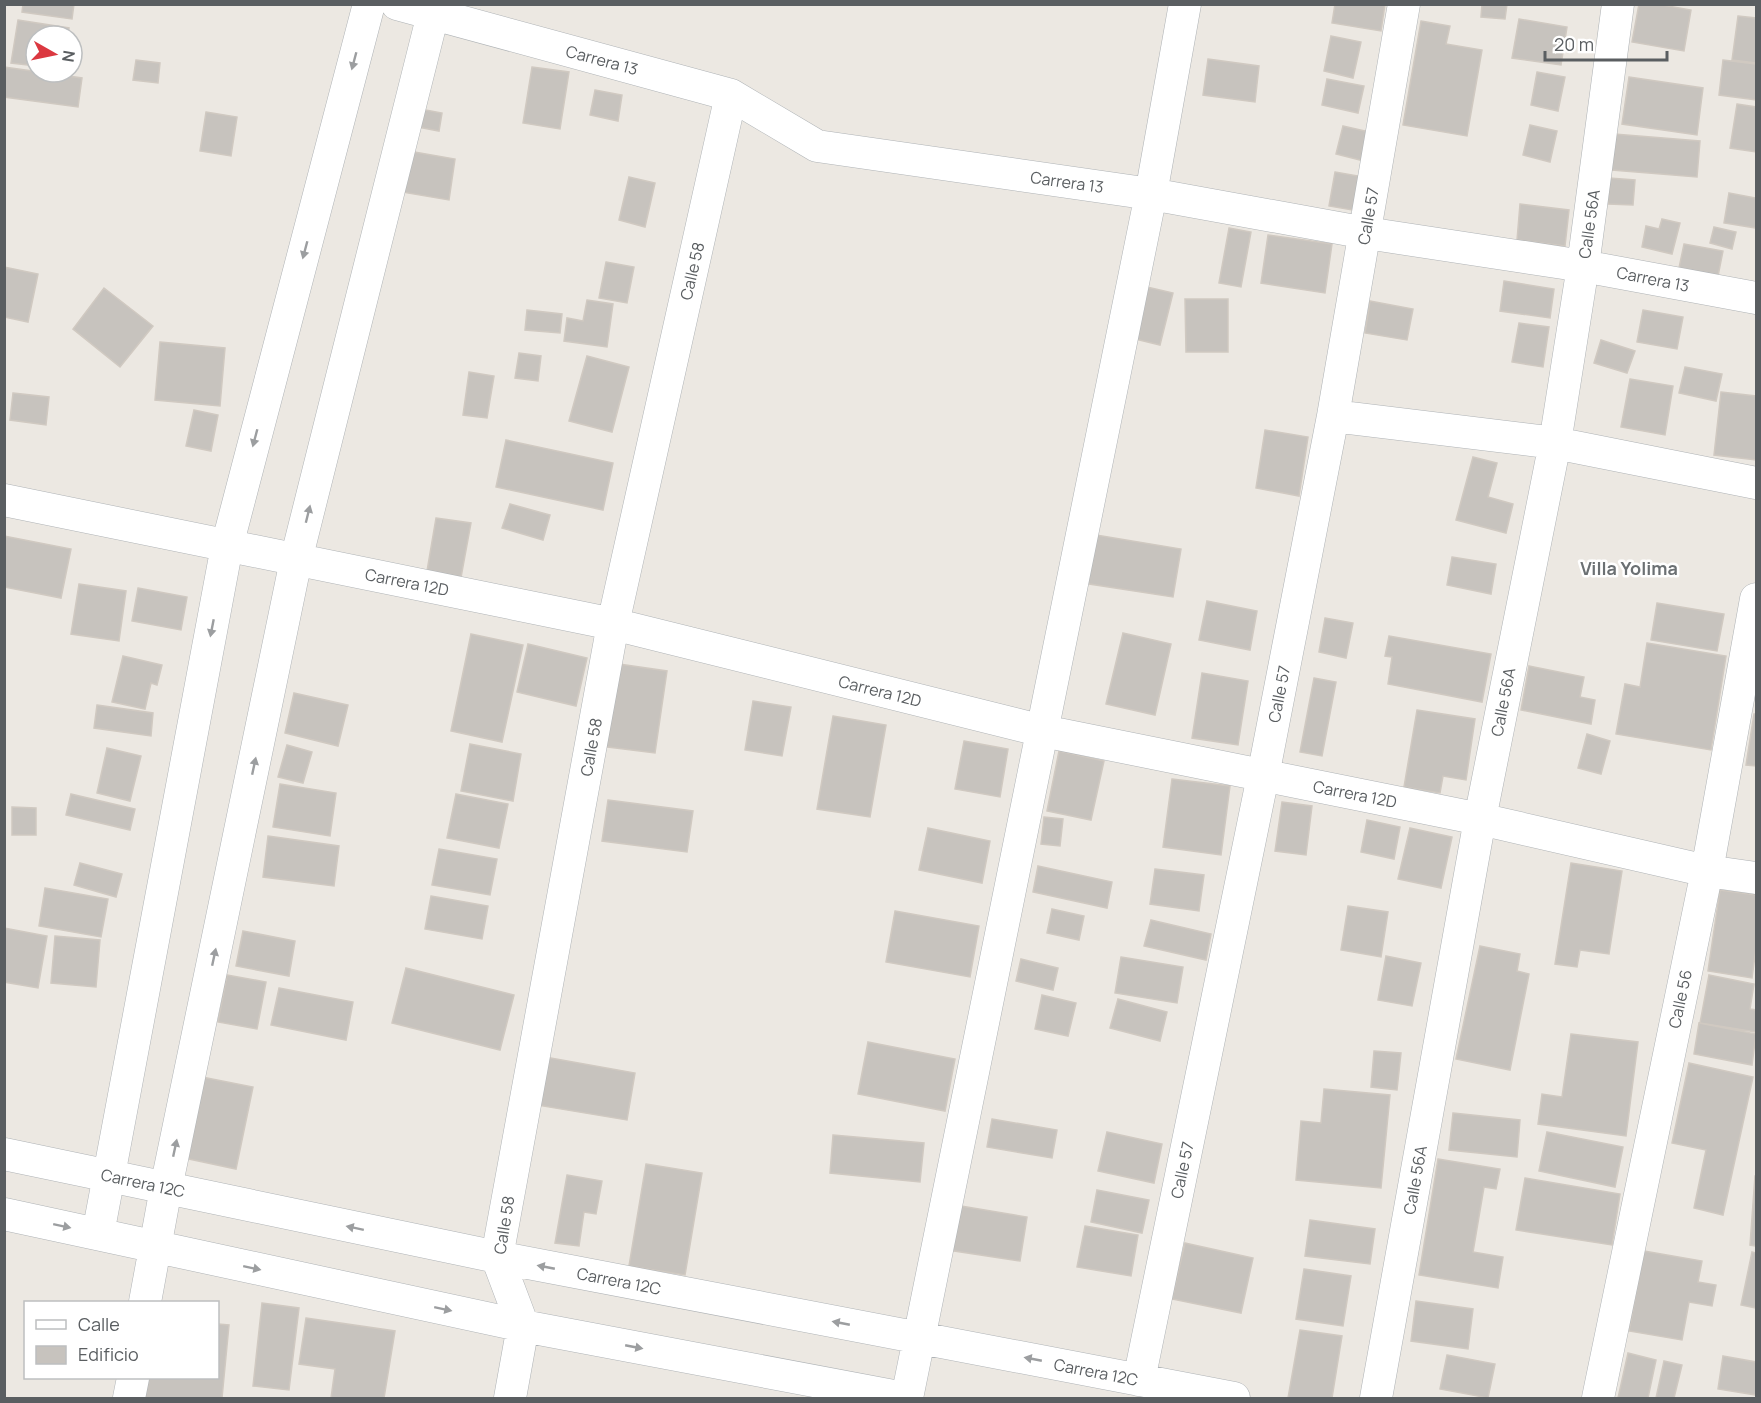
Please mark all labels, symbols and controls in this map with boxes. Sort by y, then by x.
north arrow [24,24,84,84]
scale bar [1545,24,1666,62]
text: 20 m [1554,32,1594,56]
street label: Carrera 13 [564,40,640,80]
text: N [57,49,81,64]
one-way arrow [349,52,358,70]
street label: Carrera 13 [1029,166,1105,198]
street label: Calle 57 [1352,186,1384,246]
street label: Calle 56A [1573,188,1605,260]
street label: Calle 58 [675,240,709,302]
one-way arrow [299,241,309,259]
street label: Carrera 13 [1615,261,1691,297]
one-way arrow [250,429,260,448]
one-way arrow [303,505,313,523]
district label: Villa Yolima [1580,556,1678,580]
street label: Carrera 12D [363,563,451,601]
one-way arrow [207,619,216,638]
street label: Calle 57 [1263,664,1295,724]
street label: Calle 56A [1486,666,1520,738]
street label: Carrera 12D [836,670,924,712]
street label: Calle 58 [575,716,607,778]
one-way arrow [249,757,259,775]
street label: Carrera 12D [1311,775,1399,813]
one-way arrow [210,947,219,966]
street label: Calle 56 [1663,968,1697,1030]
one-way arrow [170,1139,180,1157]
street label: Calle 57 [1165,1140,1199,1200]
street label: Calle 56A [1398,1144,1432,1216]
street label: Carrera 12C [99,1163,187,1203]
street label: Calle 58 [489,1194,519,1256]
one-way arrow [53,1222,72,1231]
one-way arrow [346,1222,365,1232]
one-way arrow [537,1262,556,1271]
street label: Carrera 12C [575,1262,663,1300]
one-way arrow [243,1263,262,1273]
legend [24,1301,219,1379]
one-way arrow [434,1305,453,1314]
text: Calle [78,1312,120,1336]
one-way arrow [831,1318,850,1327]
text: Edificio [78,1342,139,1366]
one-way arrow [625,1343,644,1352]
street label: Carrera 12C [1052,1353,1140,1391]
one-way arrow [1023,1354,1042,1363]

